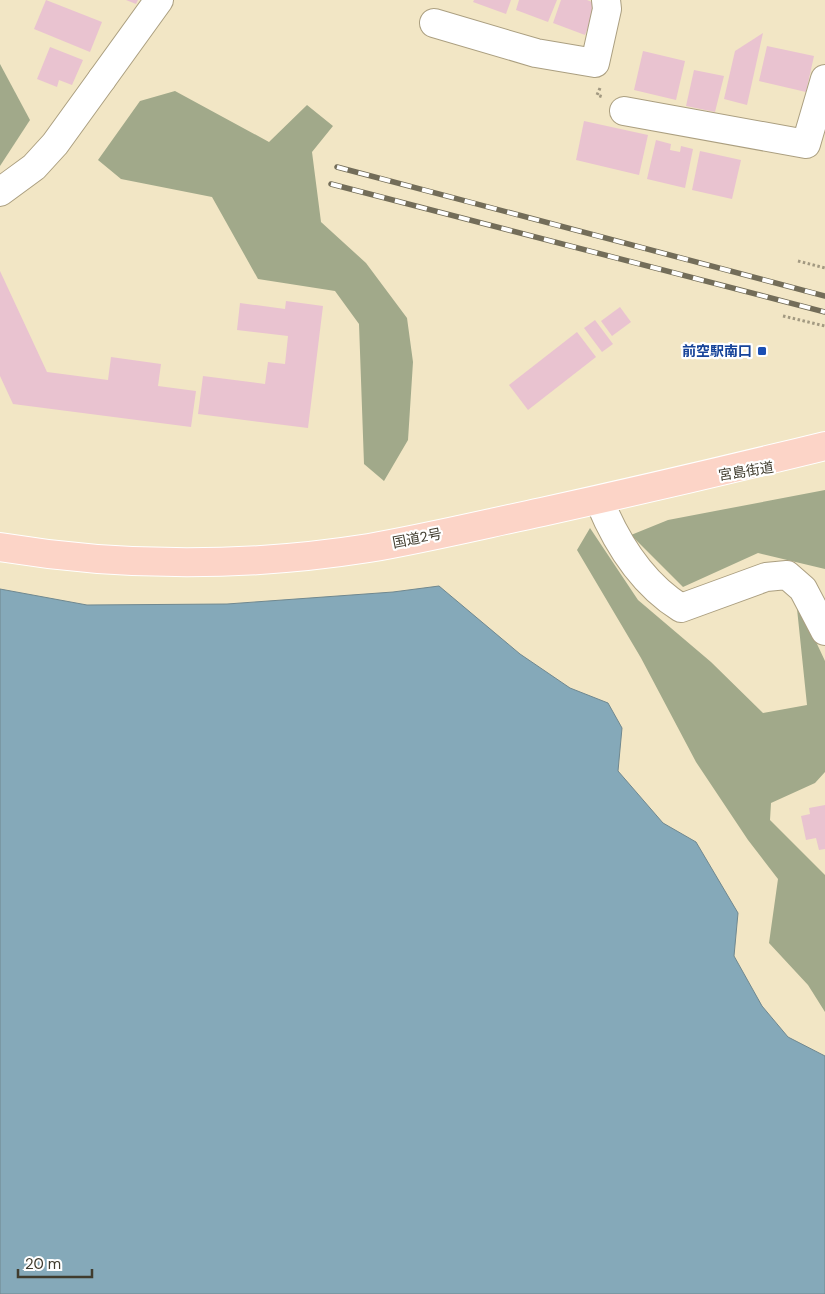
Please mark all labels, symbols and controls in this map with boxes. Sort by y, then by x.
place label: 前空駅南口 [682,342,752,360]
marker: 前空駅南口 [756,345,768,357]
street label: 宮島街道 [717,458,775,484]
street label: 国道2号 [391,524,443,552]
scale bar [18,1246,91,1278]
text: 20 m [25,1254,61,1274]

